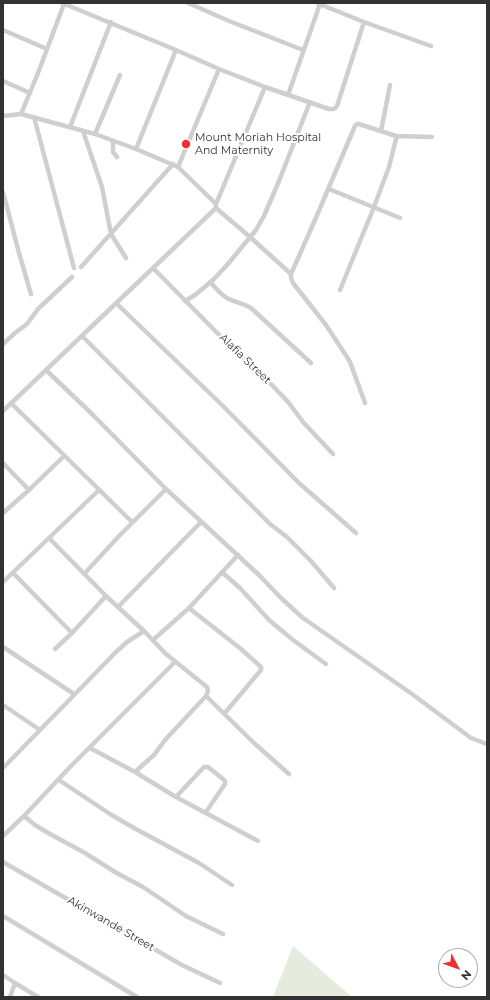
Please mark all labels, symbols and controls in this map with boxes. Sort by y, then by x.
place label: Mount Moriah Hospital And Maternity [195,131,321,157]
marker: Mount Moriah Hospital And Maternity [180,138,192,150]
street label: Alafia Street [216,331,274,387]
street label: Akinwande Street [65,894,157,954]
north arrow [438,948,478,988]
text: N [458,967,475,983]

